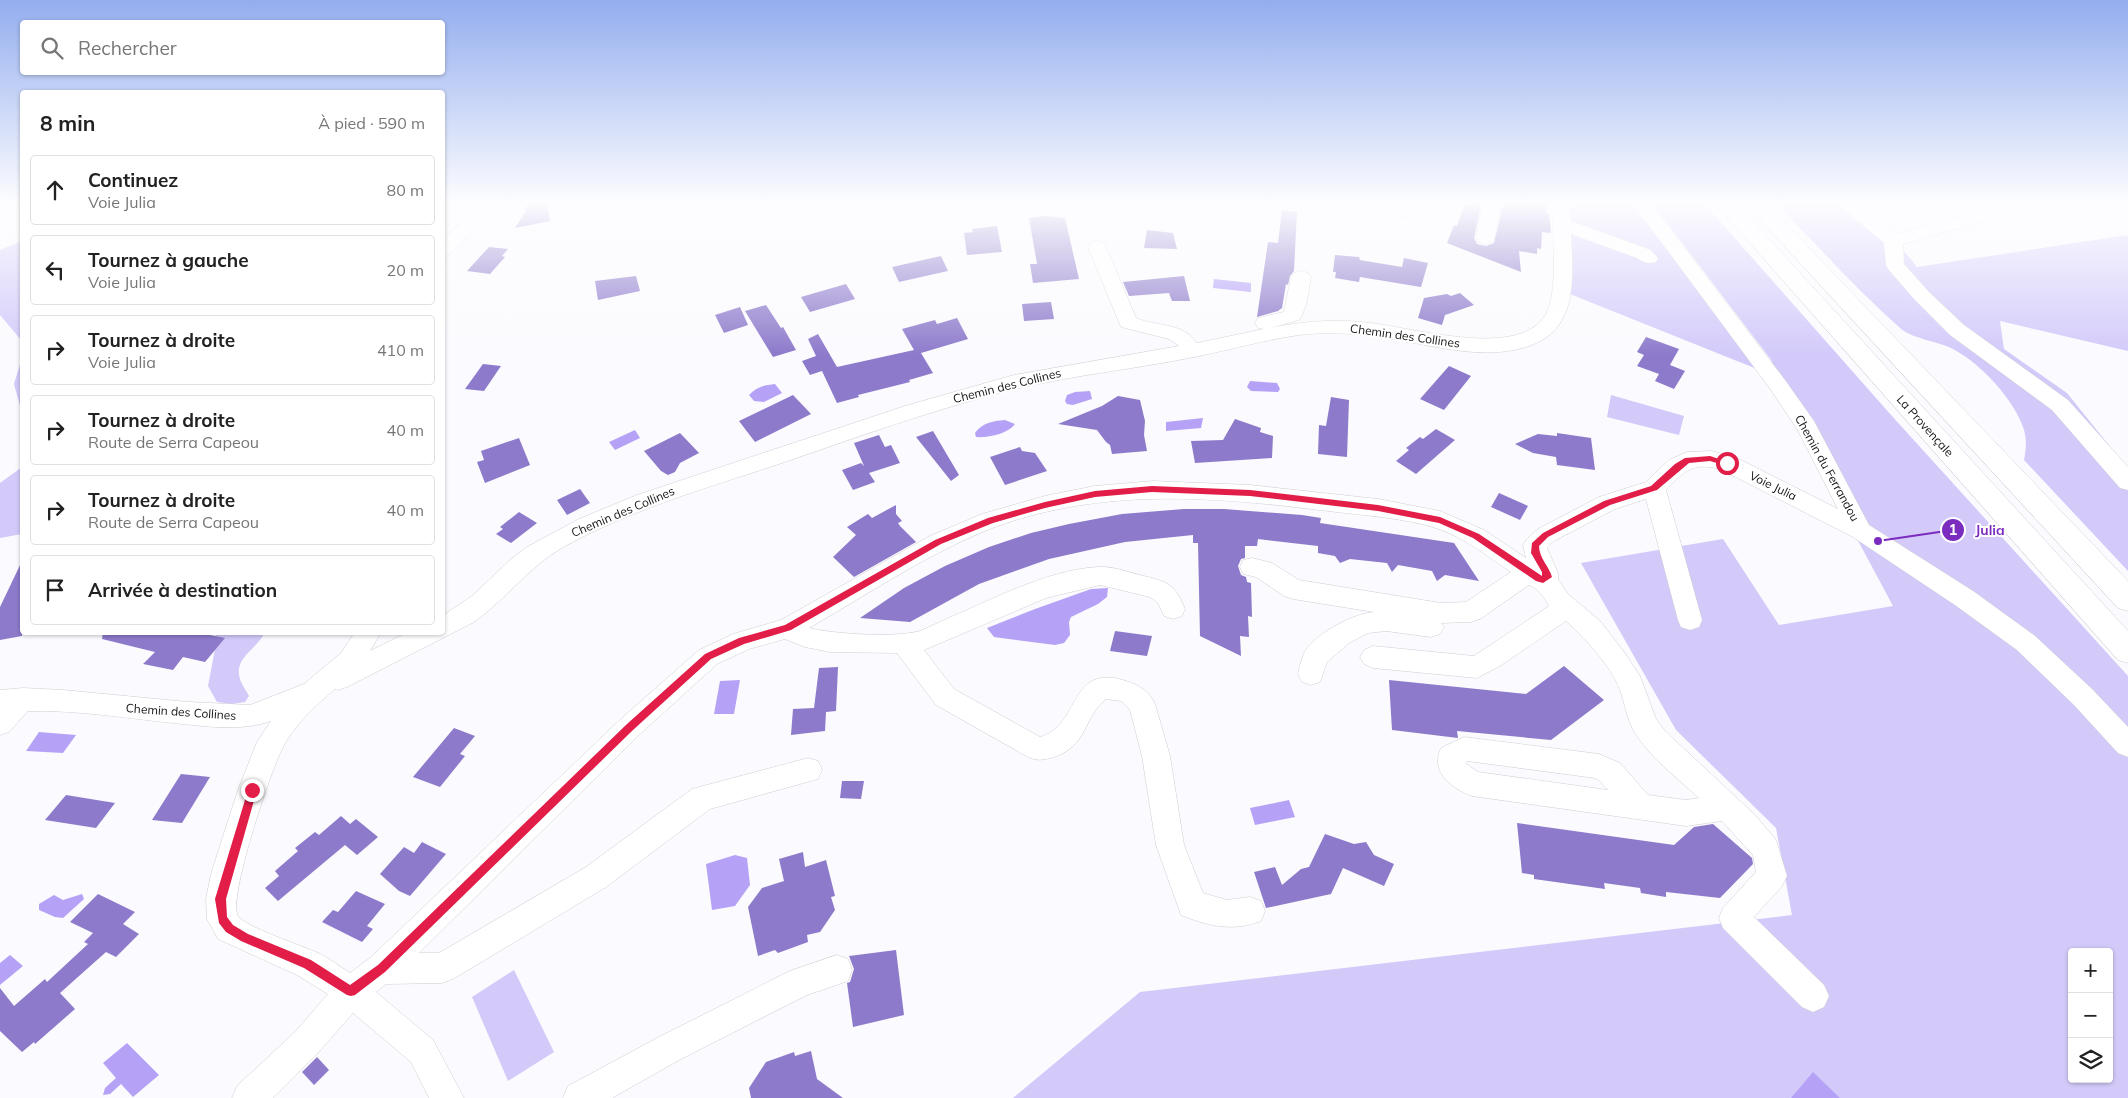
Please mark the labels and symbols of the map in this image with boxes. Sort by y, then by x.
street label: Chemin des Collines [1349,320,1461,351]
street label: Chemin des Collines [951,365,1063,406]
street label: La Provençale [1894,392,1957,460]
street label: Chemin du Ferrandou [1792,412,1863,524]
route start [1716,452,1739,475]
street label: Voie Julia [1747,468,1799,503]
street label: Chemin des Collines [569,483,677,540]
callout: Julia [1940,515,2015,544]
text: 1 [1948,520,1958,539]
text: Julia [1975,521,2005,539]
street label: Chemin des Collines [125,700,237,723]
route end [241,779,264,802]

